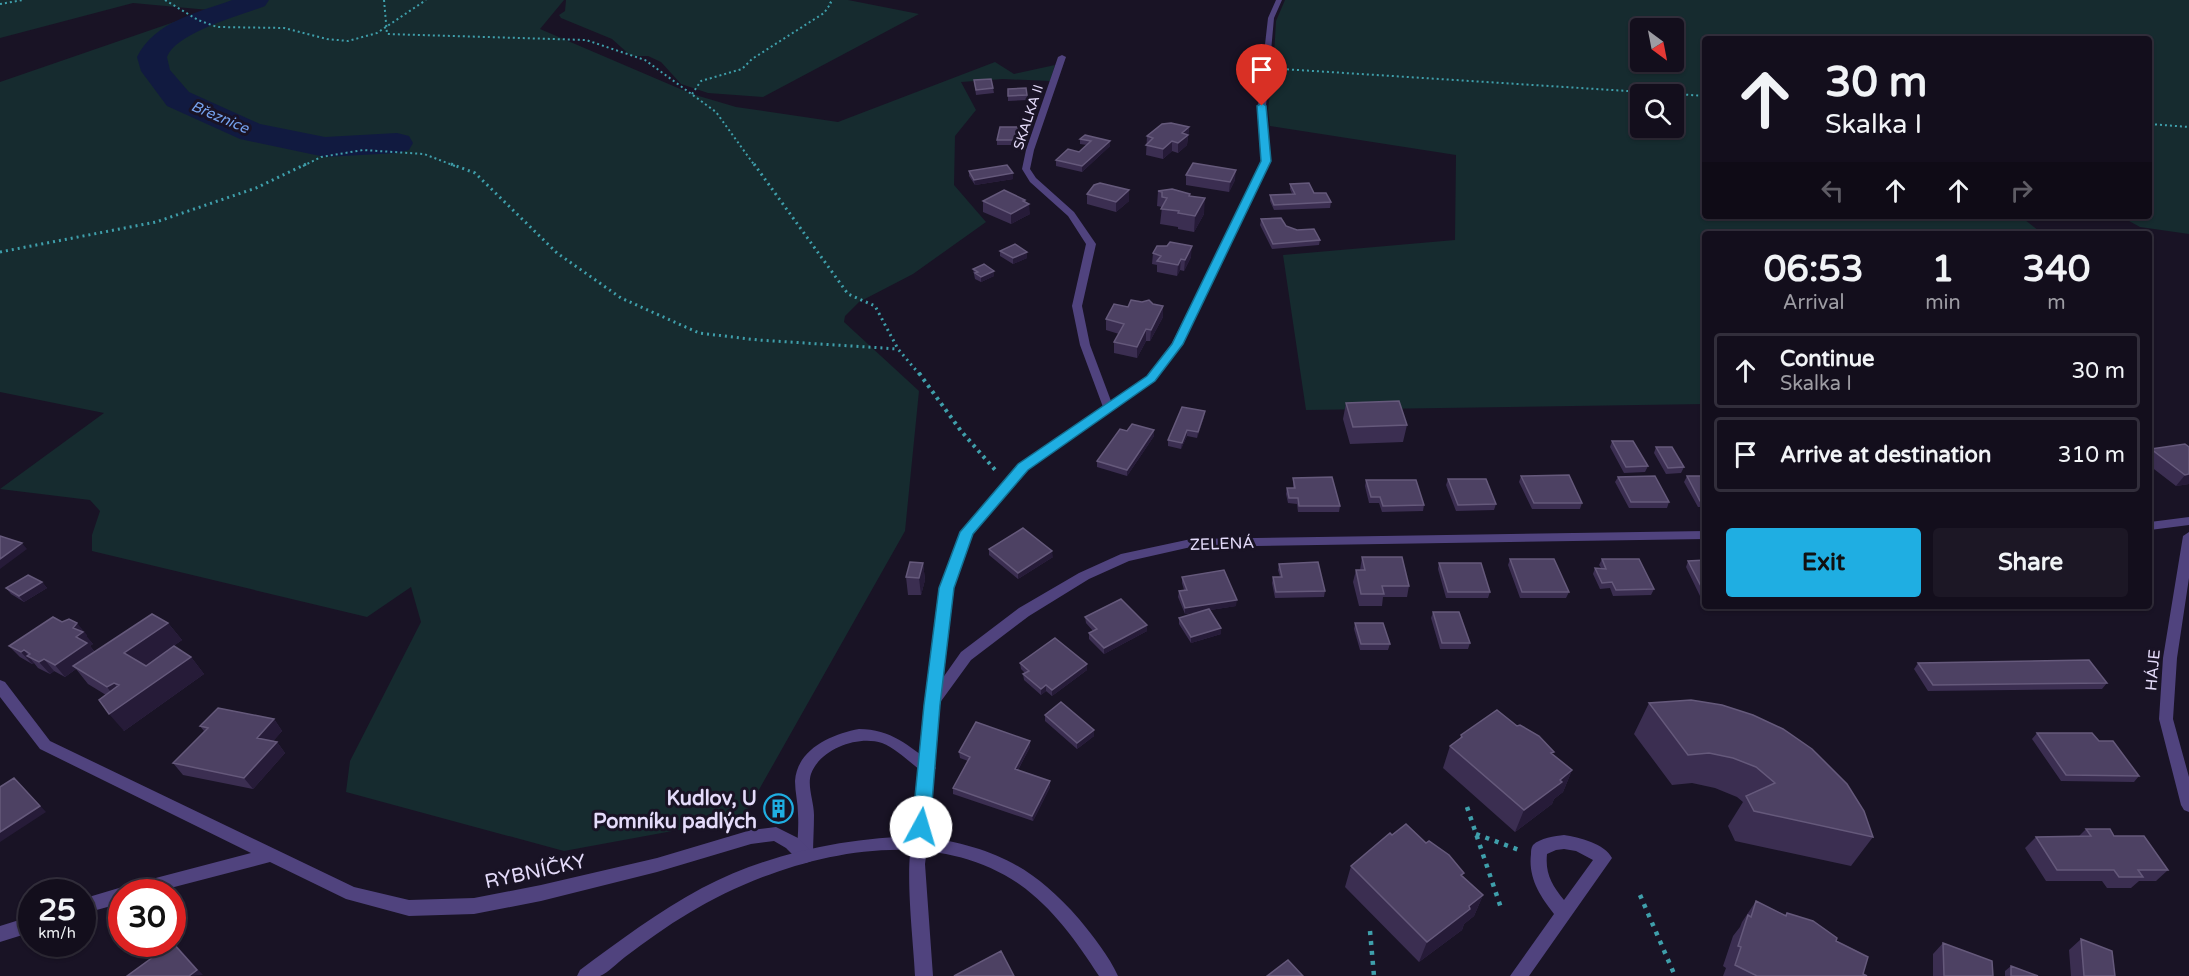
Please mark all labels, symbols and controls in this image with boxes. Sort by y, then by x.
north arrow [1630,18,1684,72]
map controls [1630,18,1684,138]
pin [1236,44,1287,106]
icon: arrive [1245,53,1278,86]
text: 30 m [1825,57,1927,108]
icon: ahead [1726,60,1804,138]
street label: SKALKA II [1010,82,1047,152]
button: search [1630,84,1684,138]
water label: Březnice [188,97,253,138]
text: Skalka I [1825,108,1922,141]
icon: left [1816,174,1849,207]
icon: ahead [1879,174,1912,207]
icon: ahead [1942,174,1975,207]
icon: right [2005,174,2038,207]
text: 06:53 [1764,248,1864,291]
text: 1 [1932,248,1954,291]
text: 340 [2022,248,2090,291]
text: Arrival [1783,291,1845,315]
text: min [1925,291,1961,315]
text: m [2047,291,2066,315]
text: Continue [1780,346,1875,372]
icon: ahead [1729,354,1762,387]
text: 30 m [2071,358,2125,384]
text: Skalka I [1780,372,1852,396]
icon: arrive [1729,438,1762,471]
text: Arrive at destination [1780,442,1991,468]
text: 310 m [2058,442,2125,468]
button: Exit [1726,528,1921,597]
button: Share [1933,528,2128,597]
street label: ZELENÁ [1189,533,1255,555]
street label: HÁJE [2141,648,2165,692]
place label: Kudlov, U Pomníku padlých [593,787,757,834]
building icon: Kudlov, U Pomníku padlých [762,793,794,825]
position arrow [889,795,953,859]
street label: RYBNÍČKY [482,849,588,894]
speed limit sign: 30 [108,879,186,957]
text: 25 [38,892,76,929]
text: km/h [38,924,76,942]

